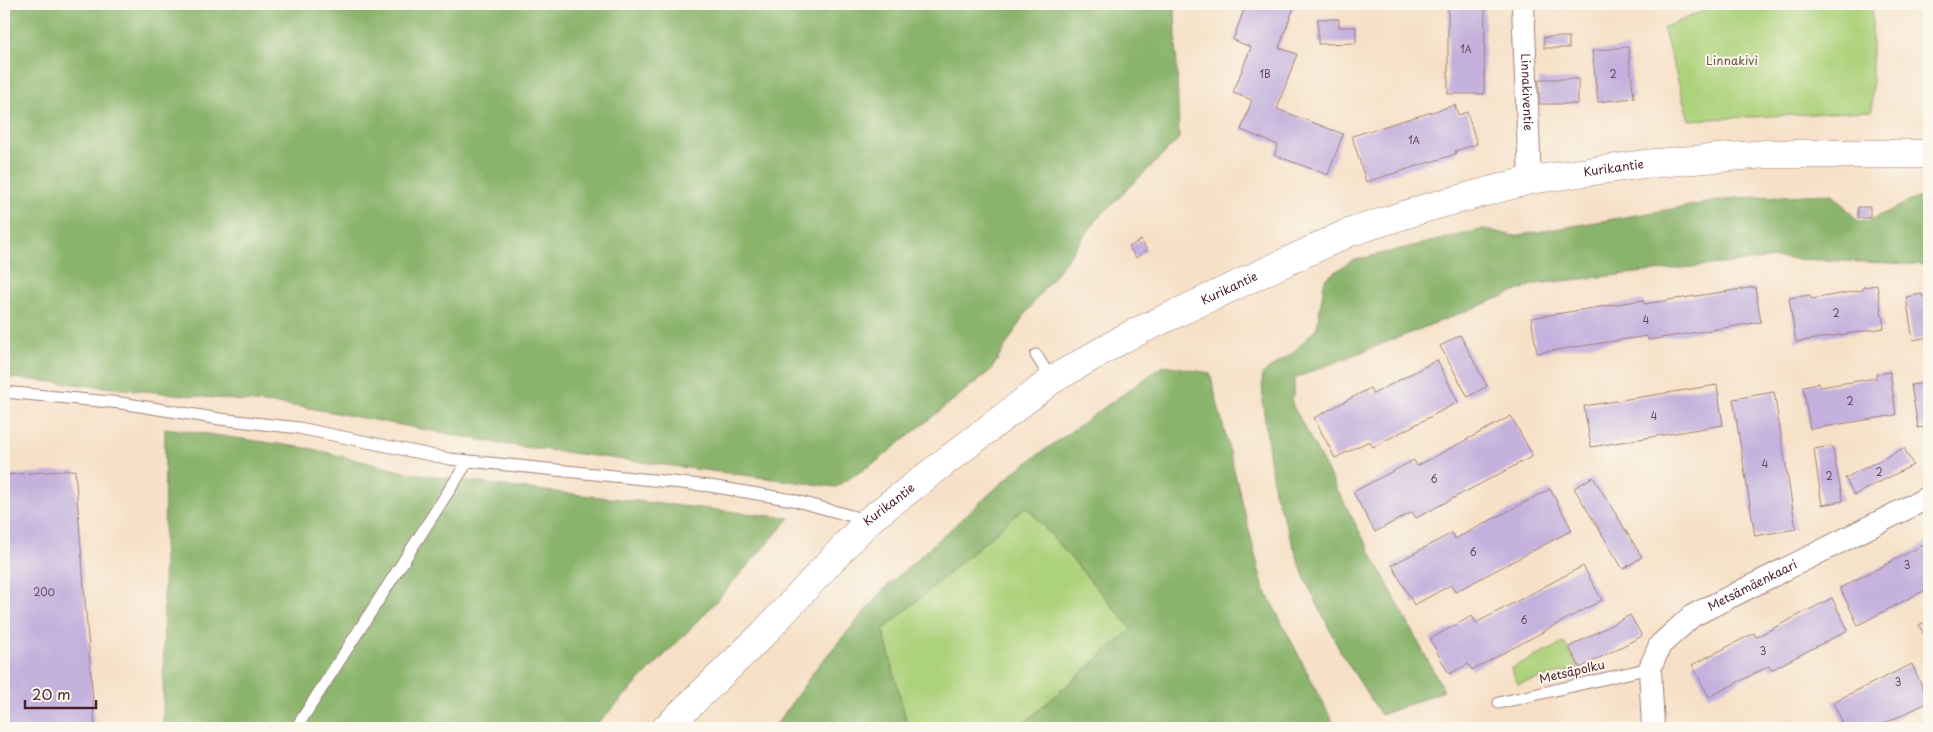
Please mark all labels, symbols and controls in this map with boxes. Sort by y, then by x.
house number: 1A [1460,41,1472,56]
park label: Linnakivi [1706,51,1758,69]
street label: Linnakiventie [1517,53,1538,131]
house number: 1B [1259,66,1271,81]
house number: 2 [1609,66,1617,81]
house number: 1A [1408,132,1420,147]
street label: Kurikantie [1582,154,1645,180]
street label: Kurikantie [1198,267,1260,309]
house number: 2 [1832,305,1840,320]
house number: 4 [1643,312,1650,327]
house number: 2 [1846,393,1854,408]
house number: 4 [1651,408,1658,423]
house number: 4 [1762,456,1769,471]
house number: 2 [1875,464,1883,479]
house number: 2 [1825,468,1833,483]
house number: 6 [1430,471,1438,486]
street label: Kurikantie [859,478,918,530]
house number: 6 [1469,544,1477,559]
street label: Metsämäenkaari [1704,555,1800,615]
house number: 3 [1904,557,1910,572]
house number: 200 [33,584,55,599]
house number: 6 [1520,612,1528,627]
house number: 3 [1760,643,1766,658]
street label: Metsäpolku [1537,655,1606,687]
house number: 3 [1895,674,1901,689]
scale bar [25,677,96,709]
text: 20 m [32,682,71,705]

